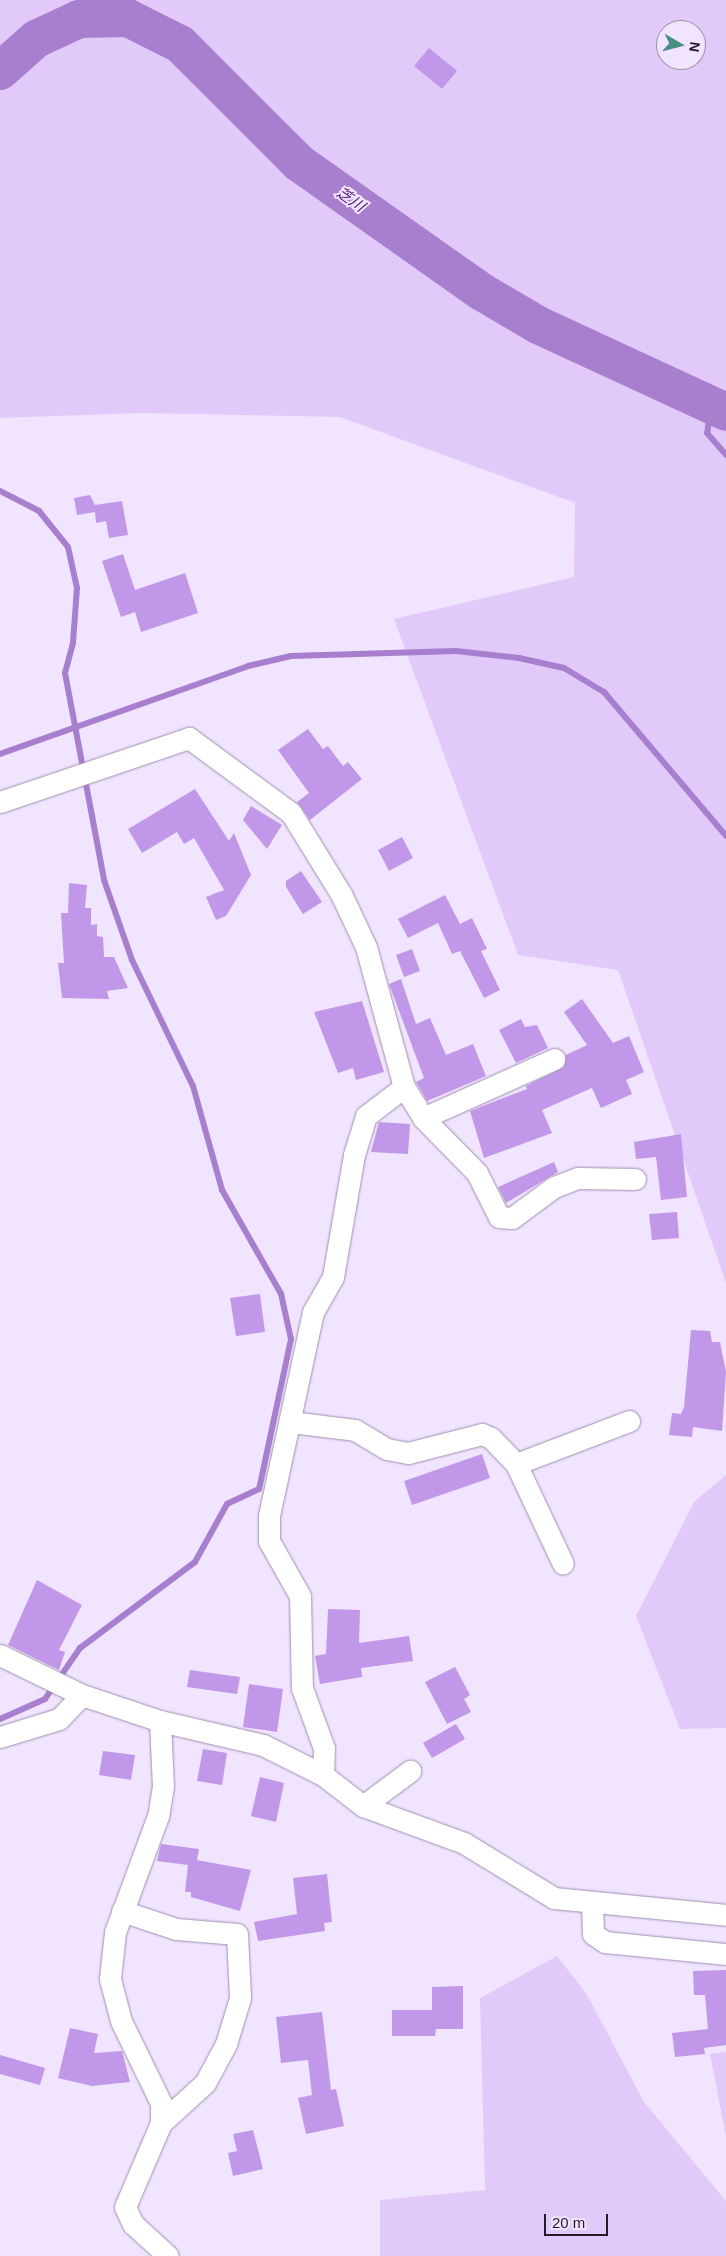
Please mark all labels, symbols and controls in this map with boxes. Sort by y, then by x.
north arrow [656,20,706,70]
text: N [686,41,703,53]
water label: 芝川 [334,183,368,215]
scale bar [546,2204,610,2236]
text: 20 m [552,2214,585,2231]

